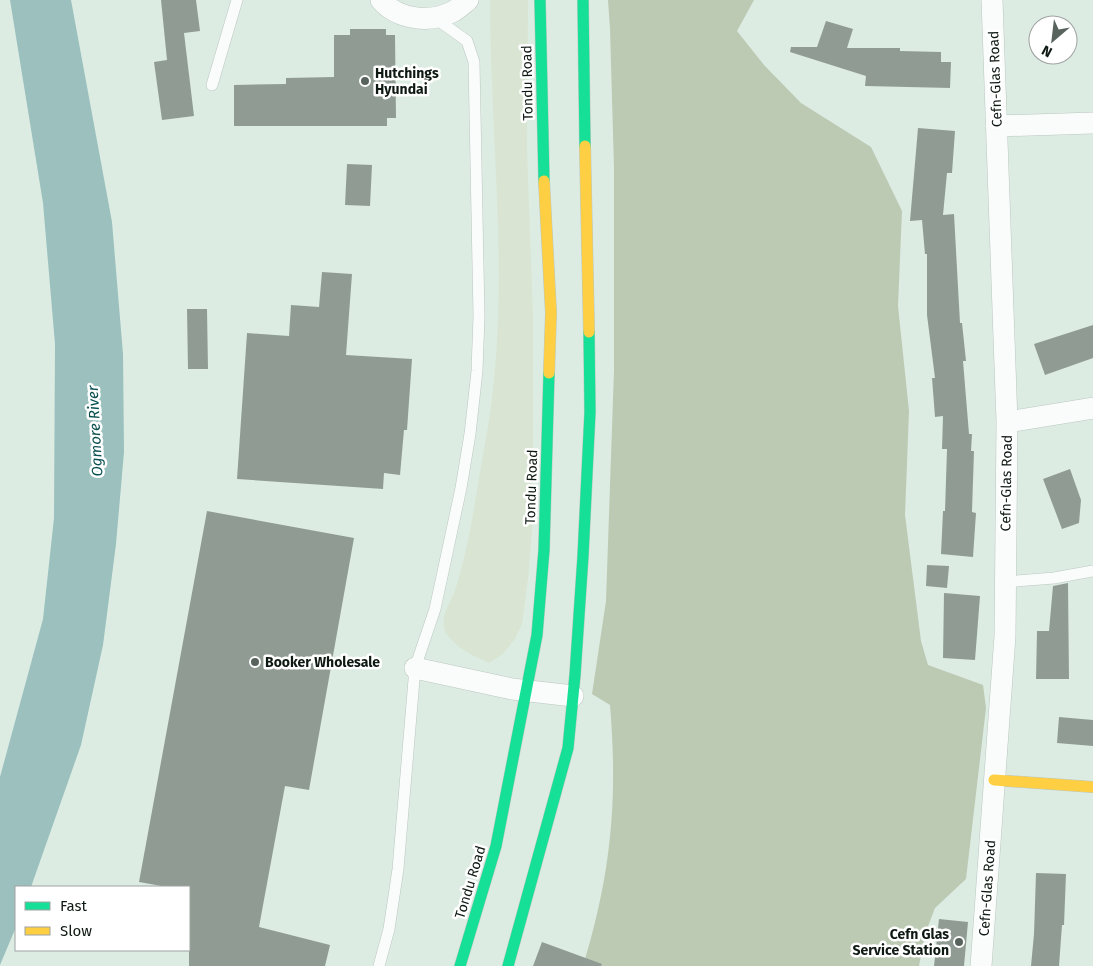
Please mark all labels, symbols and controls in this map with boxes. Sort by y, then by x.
north arrow [1028,15,1078,65]
street label: Cefn-Glas Road [985,30,1006,128]
text: N [1039,41,1055,61]
street label: Tondu Road [518,45,537,121]
place label: Hutchings Hyundai [375,65,439,98]
marker: Hutchings Hyundai [359,75,371,87]
water label: Ogmore River [84,384,106,477]
street label: Cefn-Glas Road [997,435,1016,531]
street label: Tondu Road [522,449,541,525]
place label: Booker Wholesale [265,654,380,671]
marker: Booker Wholesale [249,656,261,668]
street label: Cefn-Glas Road [976,839,999,937]
street label: Tondu Road [451,844,490,921]
legend [15,886,190,951]
text: Fast [60,897,87,915]
text: Slow [60,922,92,940]
place label: Cefn Glas Service Station [853,926,949,959]
marker: Cefn Glas Service Station [953,936,965,948]

